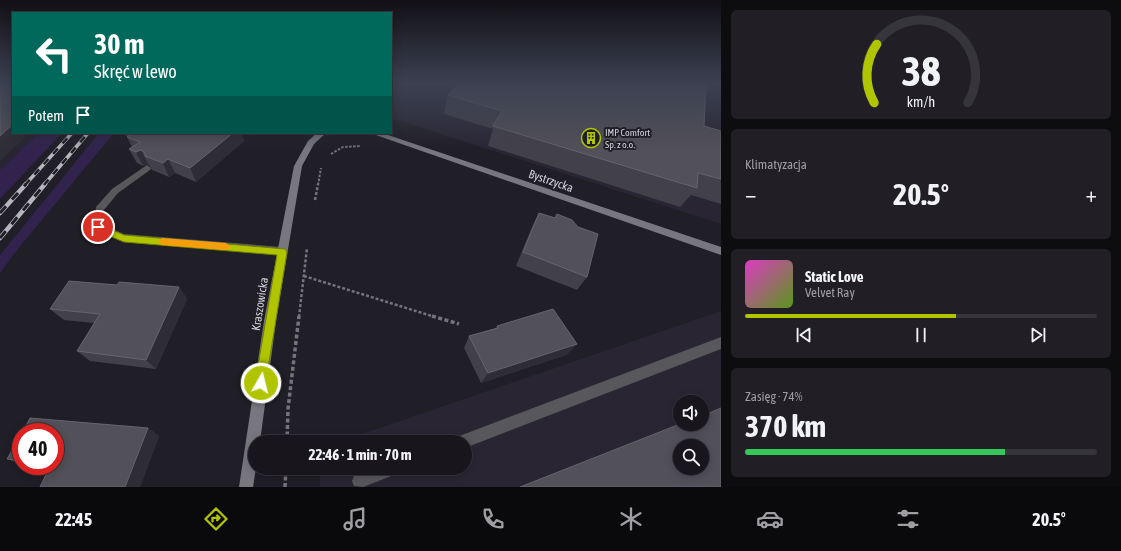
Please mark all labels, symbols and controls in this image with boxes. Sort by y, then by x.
icon: left [28,28,80,80]
text: 30 m [94,28,144,60]
text: 38 [901,46,941,94]
text: Skręć w lewo [94,61,177,82]
text: km/h [907,93,935,109]
icon: arrive [72,104,94,126]
text: Potem [28,107,64,124]
building icon: IMP Comfort Sp. z o.o. [580,127,602,149]
place label: IMP Comfort Sp. z o.o. [605,127,650,150]
text: Klimatyzacja [745,157,807,172]
street label: Bystrzycka [527,167,575,195]
text: 20.5° [893,177,949,211]
text: − [745,181,756,207]
text: + [1086,181,1097,207]
pin [81,210,115,244]
icon: arrive [87,216,109,238]
text: Static Love [805,268,864,285]
street label: Kraszowicka [249,276,271,332]
text: Velvet Ray [805,285,855,300]
icon: previous [793,324,815,346]
icon: pause [910,324,932,346]
icon: next [1027,324,1049,346]
position arrow [240,362,282,404]
text: Zasięg · 74% [745,389,803,404]
map controls [673,395,709,475]
button: sound [673,395,709,431]
text: 370 km [745,409,826,443]
speed limit sign: 40 [12,423,64,475]
button: search [673,439,709,475]
text: 22:46 · 1 min · 70 m [308,446,412,463]
icon: directions [202,505,230,533]
icon: music [341,505,369,533]
icon: phone [479,505,507,533]
icon: climate [617,505,645,533]
icon: car [756,505,784,533]
icon: filters [894,505,922,533]
text: 22:45 [55,509,92,530]
text: 20.5° [1032,509,1066,530]

